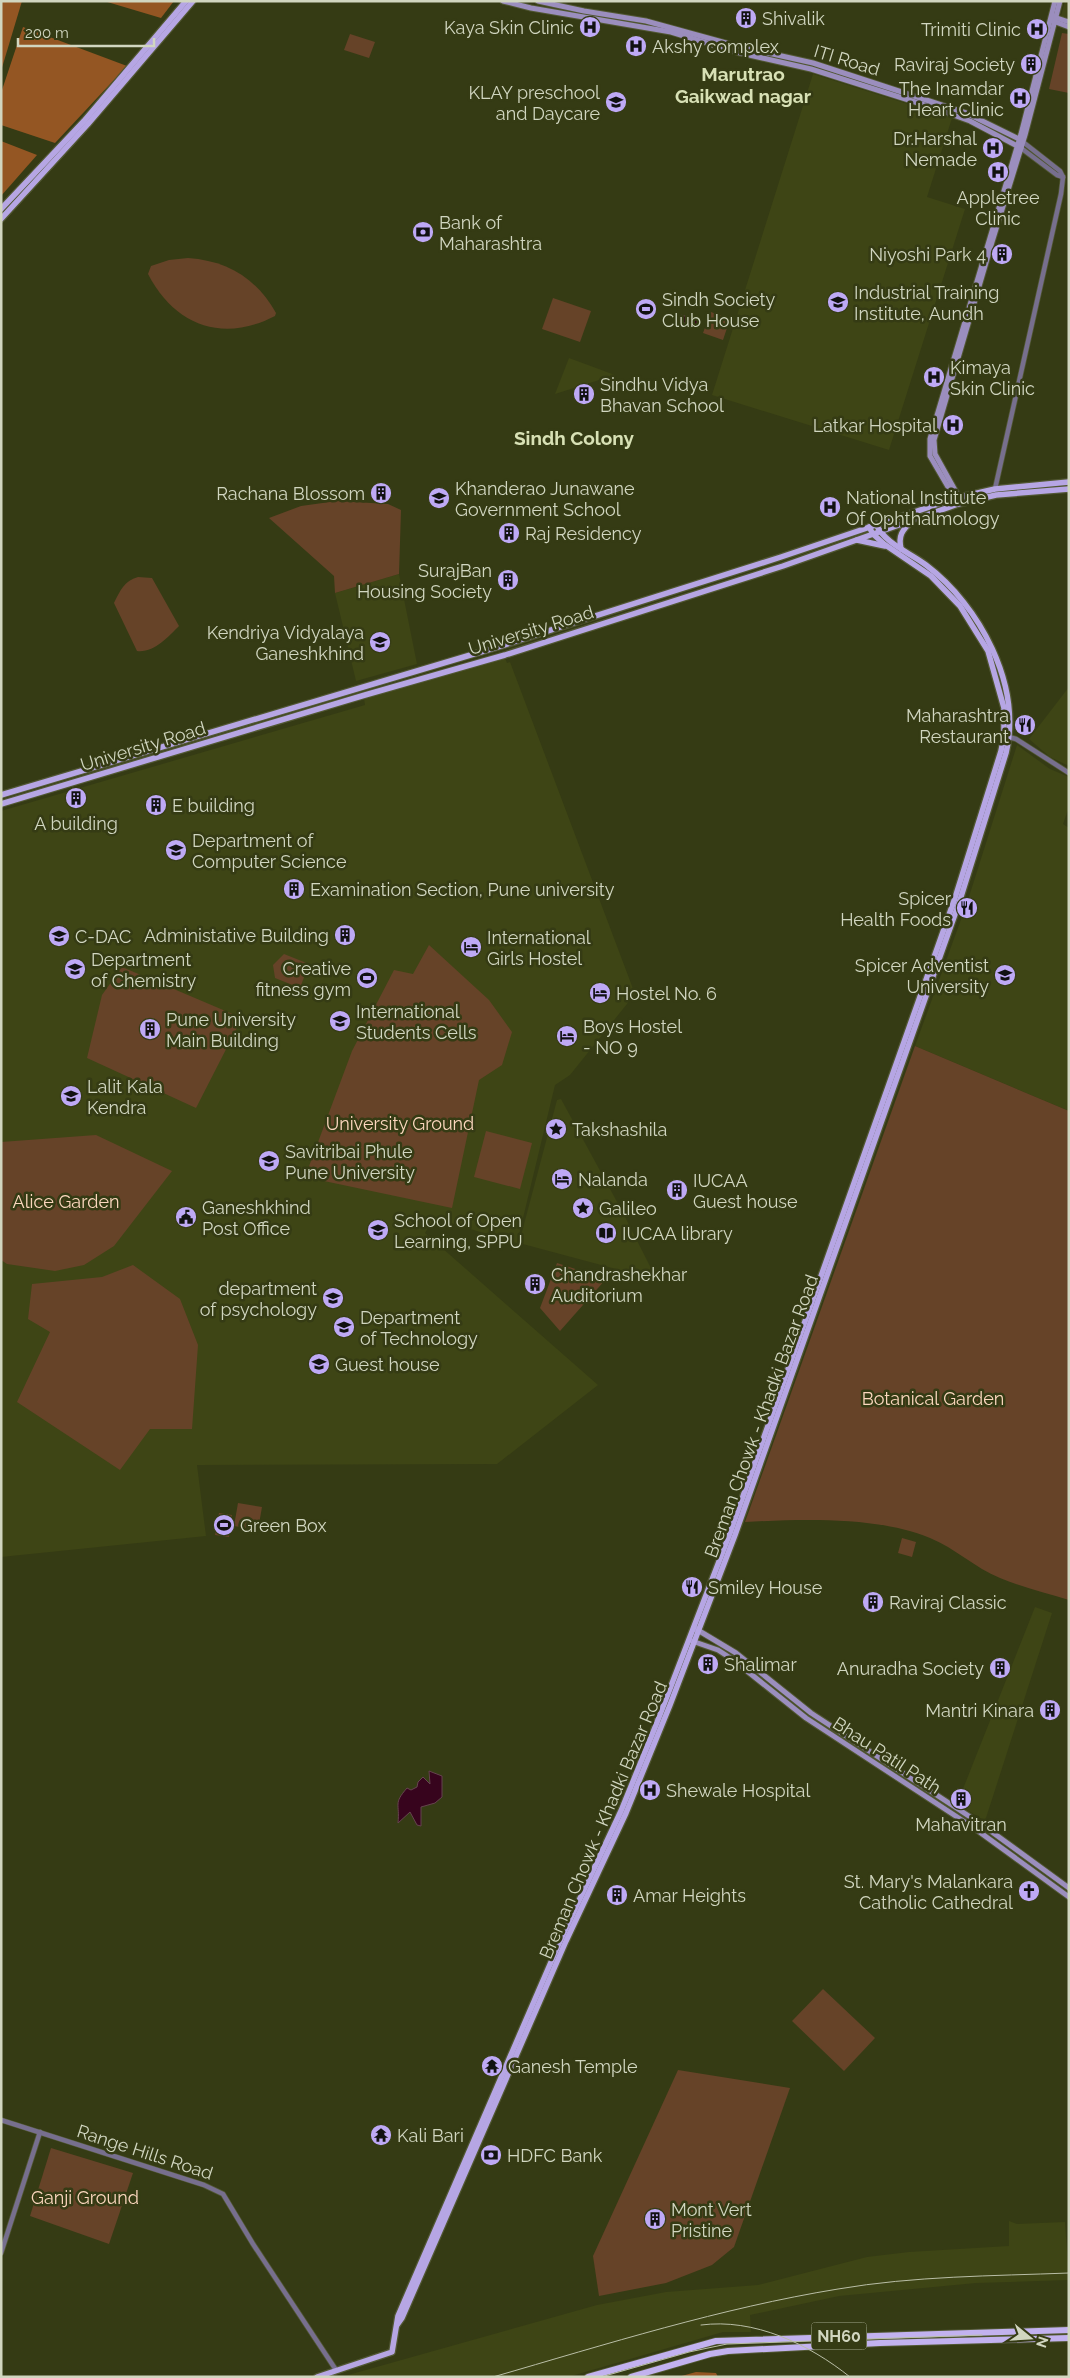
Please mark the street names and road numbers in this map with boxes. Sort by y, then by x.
street label: ITI Road [812,40,882,80]
street label: University Road [466,601,596,659]
street label: University Road [78,717,208,775]
street label: Breman Chowk - Khadki Bazar Road [700,1272,822,1560]
street label: Breman Chowk - Khadki Bazar Road [535,1678,671,1962]
street label: Bhau Patil Path [829,1712,945,1798]
street label: Range Hills Road [74,2120,216,2184]
road number: NH60 [812,2322,866,2350]

